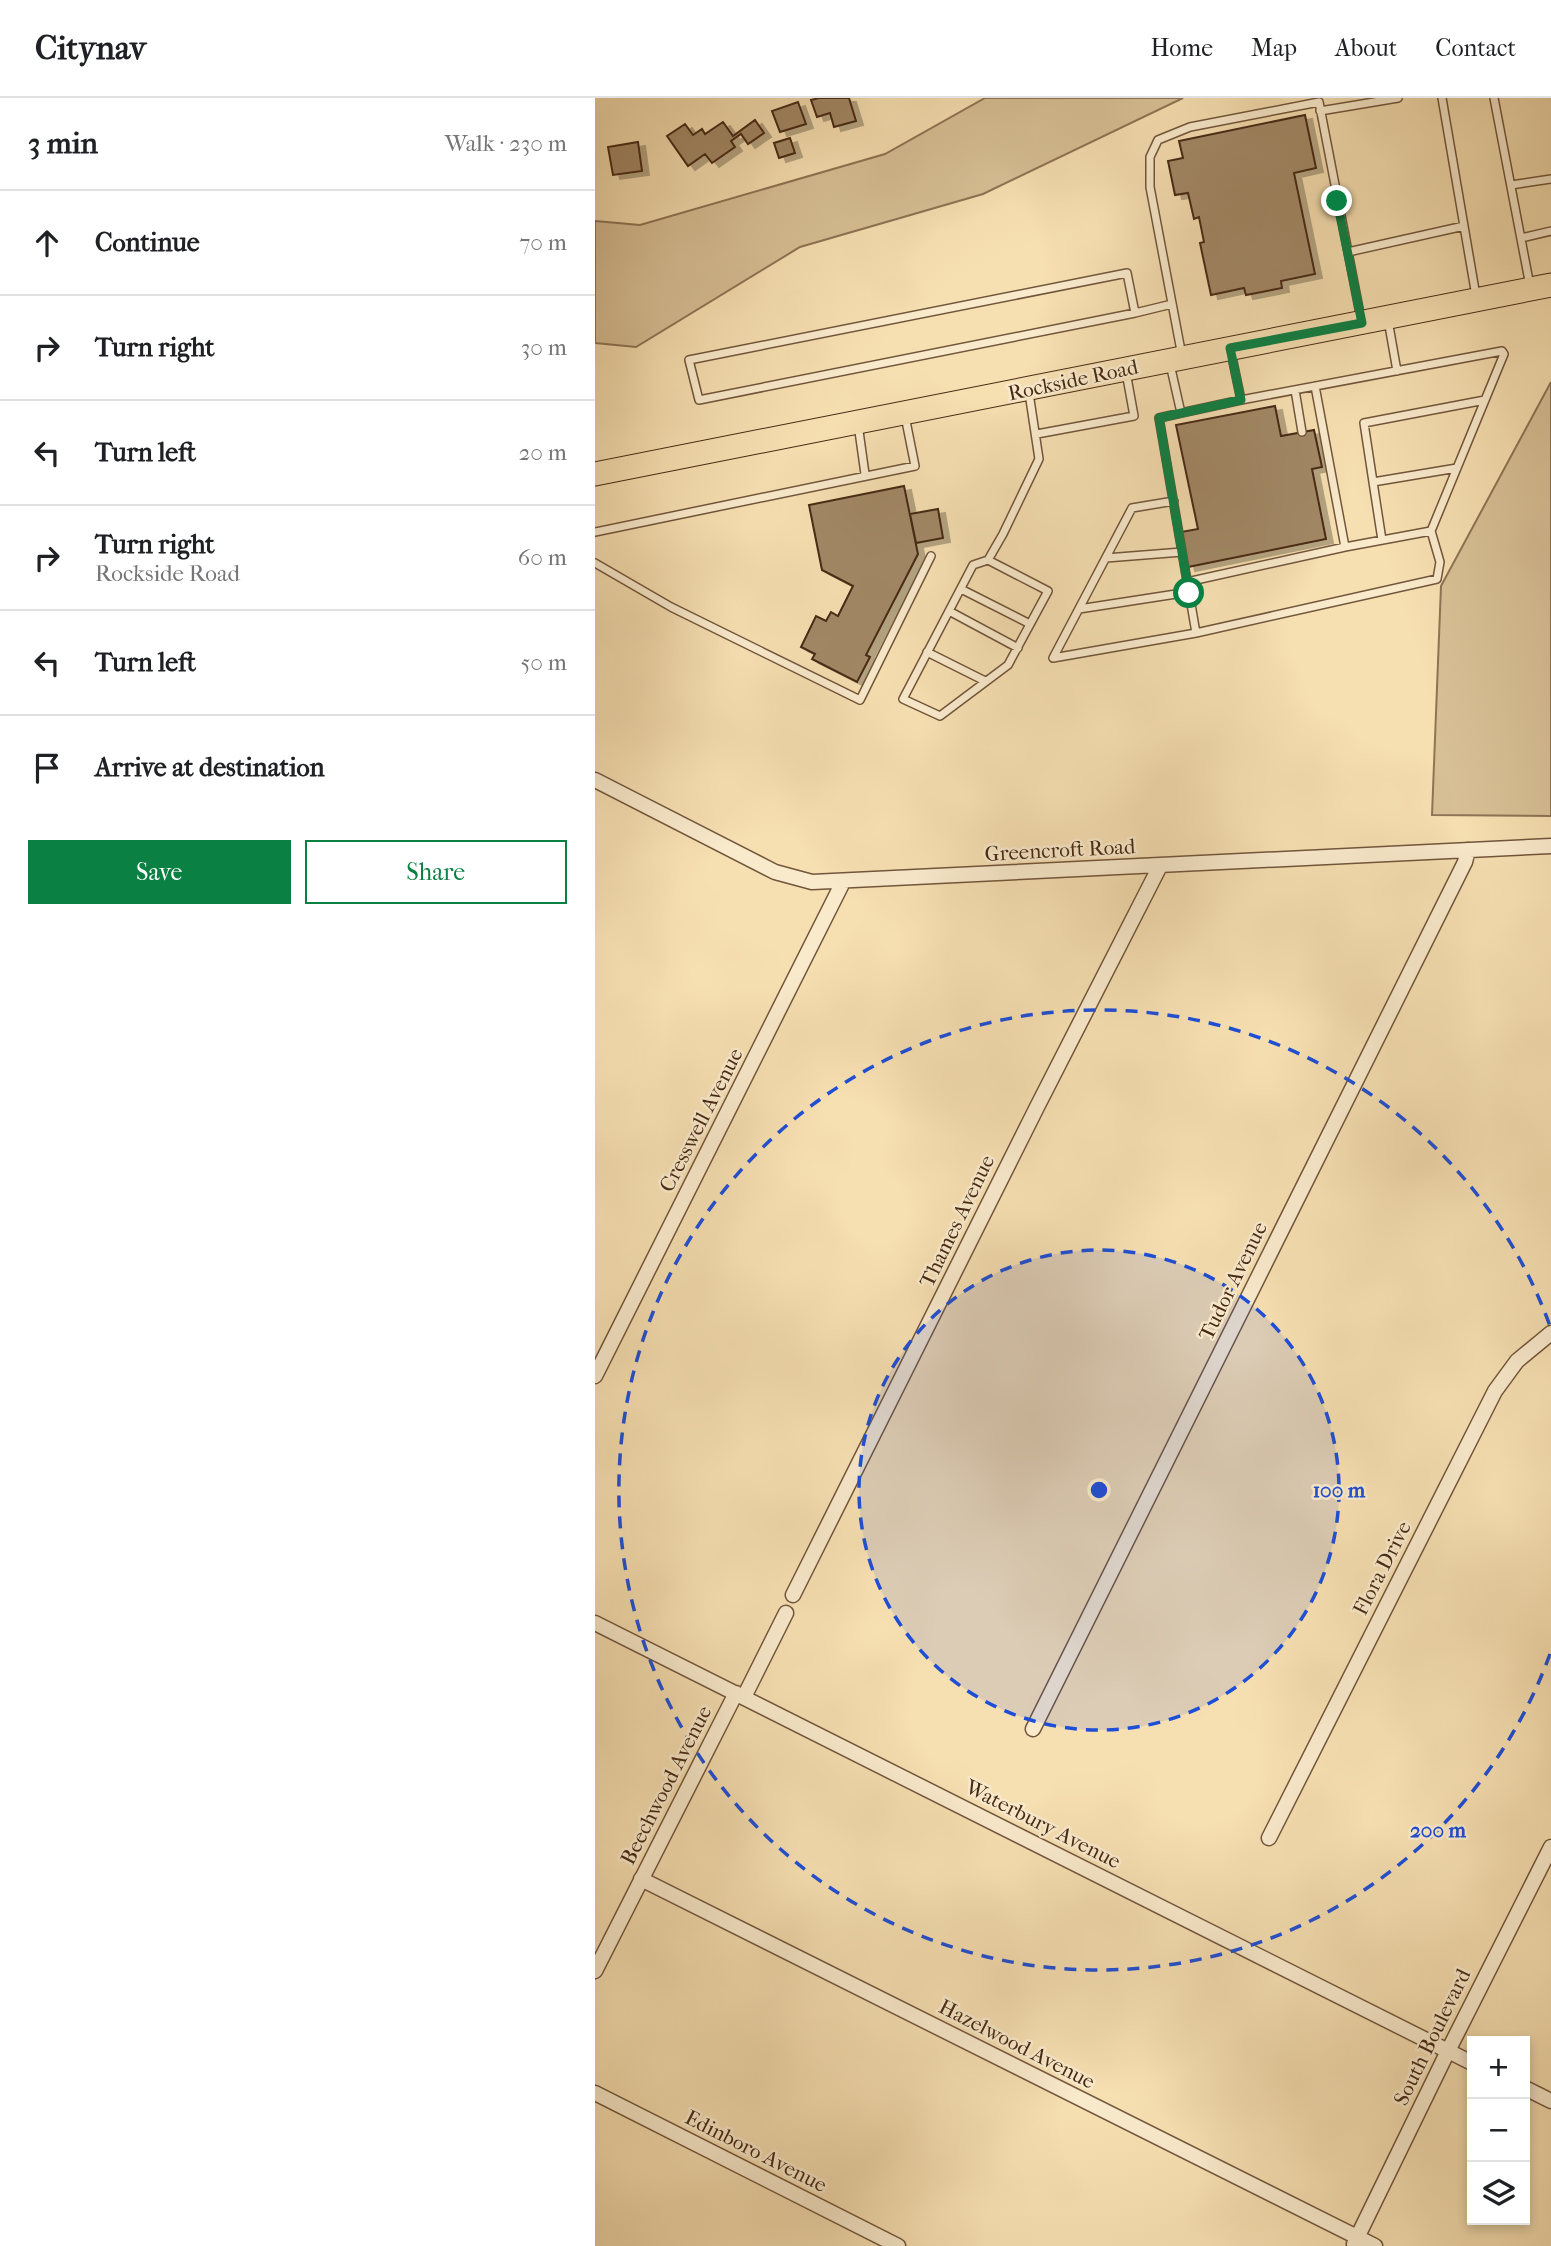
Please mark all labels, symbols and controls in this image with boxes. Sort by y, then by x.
text: Citynav [35,29,146,68]
text: Home [1151,34,1213,62]
text: Map [1251,34,1297,62]
text: About [1335,34,1397,62]
text: Contact [1435,34,1516,62]
text: 3 min [28,126,98,161]
text: Walk · 230 m [445,130,567,157]
route end [1321,185,1352,216]
icon: ahead [28,224,66,262]
text: Continue [95,227,200,258]
text: 70 m [519,229,567,256]
icon: right [28,329,66,367]
text: Turn right [95,332,215,363]
text: 30 m [521,334,567,361]
street label: Rockside Road [1006,354,1141,406]
icon: left [28,434,66,472]
text: Turn left [95,437,196,468]
text: 20 m [518,439,567,466]
text: Turn right [95,529,215,560]
icon: right [28,539,66,577]
text: 60 m [518,544,567,571]
text: Rockside Road [95,560,240,587]
route start [1173,577,1204,608]
icon: left [28,644,66,682]
text: Turn left [95,647,196,678]
text: 50 m [520,649,567,676]
icon: arrive [28,749,66,787]
text: Arrive at destination [95,752,325,783]
street label: Greencroft Road [984,834,1136,866]
button: Save [28,840,291,904]
button: Share [305,840,567,904]
street label: Cresswell Avenue [654,1044,748,1196]
street label: Thames Avenue [915,1151,999,1291]
street label: Tudor Avenue [1194,1218,1272,1344]
centre of rings [1087,1478,1111,1502]
text: 100 m [1313,1478,1366,1502]
street label: Flora Drive [1348,1517,1416,1619]
street label: Beechwood Avenue [616,1701,716,1869]
street label: Waterbury Avenue [961,1774,1125,1873]
text: 200 m [1410,1818,1467,1842]
street label: South Boulevard [1389,1964,1476,2109]
street label: Hazelwood Avenue [935,1994,1099,2094]
map controls [1467,2036,1530,2225]
button: + [1467,2036,1530,2099]
button: − [1467,2099,1530,2162]
street label: Edinboro Avenue [681,2105,831,2197]
button: layers [1467,2162,1530,2225]

